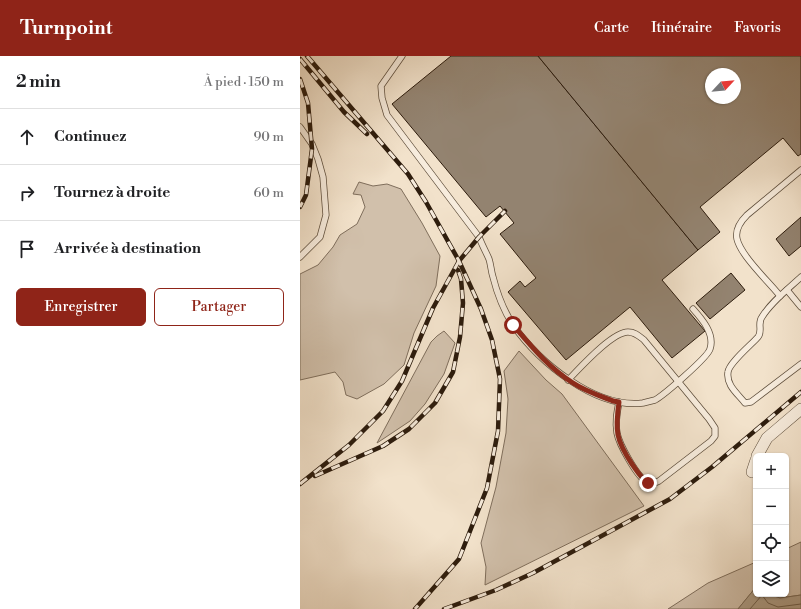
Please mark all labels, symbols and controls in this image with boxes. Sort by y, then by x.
text: Turnpoint [20,16,113,40]
text: Carte [594,19,629,37]
text: Itinéraire [651,19,712,37]
text: Favoris [734,19,781,37]
north arrow [705,68,741,104]
text: 2 min [16,71,61,93]
text: À pied · 150 m [204,74,284,90]
icon: ahead [16,126,38,148]
text: Continuez [54,127,126,146]
text: 90 m [253,129,284,145]
icon: right [16,182,38,204]
text: Tournez à droite [54,183,170,202]
text: 60 m [253,185,284,201]
icon: arrive [16,238,38,260]
text: Arrivée à destination [54,239,201,258]
button: Enregistrer [16,288,146,326]
button: Partager [154,288,284,326]
route start [504,316,522,334]
map controls [753,453,789,597]
button: + [753,453,789,489]
route end [639,474,657,492]
button: − [753,489,789,525]
button: locate [753,525,789,561]
button: layers [753,561,789,597]

